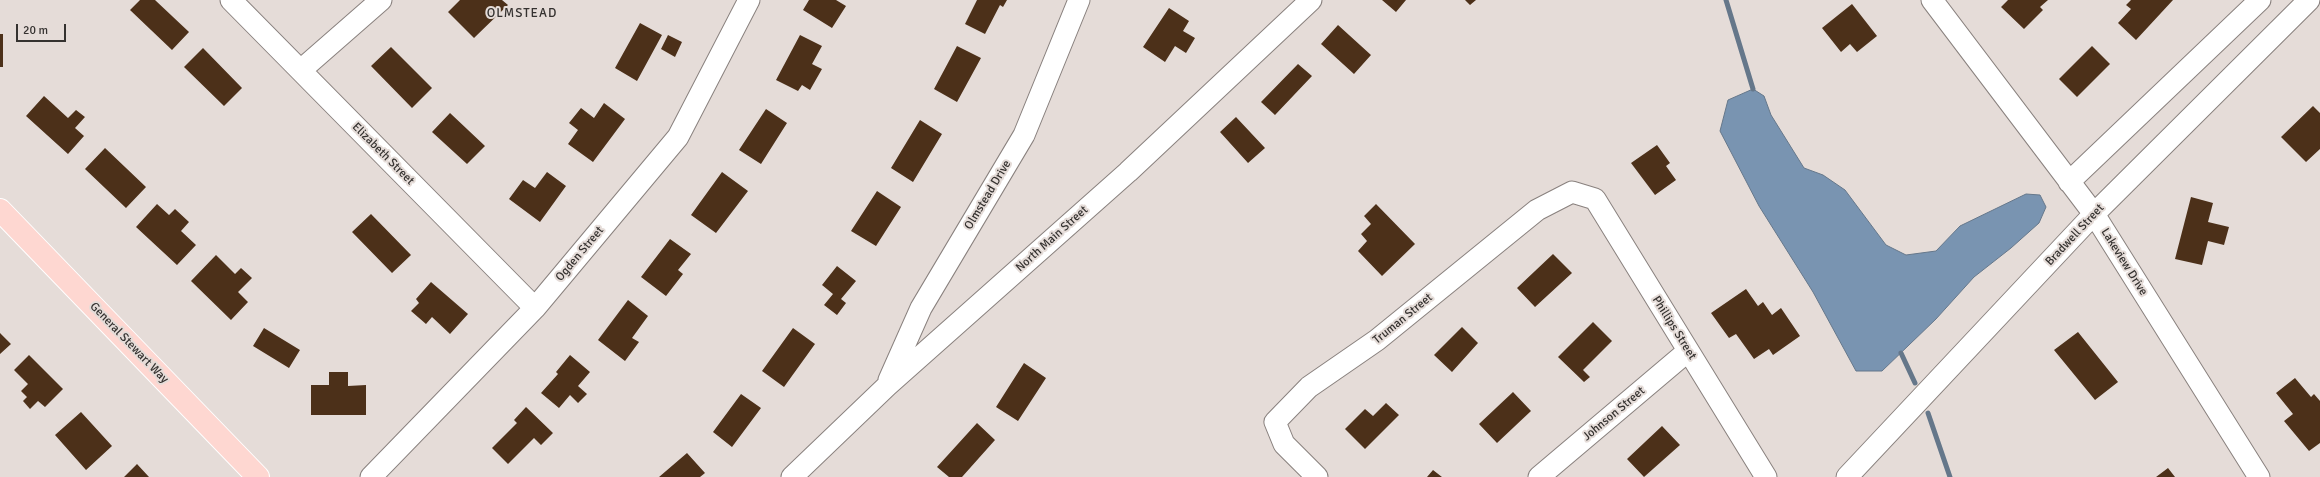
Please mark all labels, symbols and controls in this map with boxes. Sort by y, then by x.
district label: OLMSTEAD [487,6,557,22]
scale bar [18,16,68,42]
text: 20 m [23,23,48,38]
street label: Elizabeth Street [349,120,417,188]
street label: Olmstead Drive [962,158,1014,232]
street label: Bradwell Street [2043,201,2107,269]
street label: North Main Street [1013,203,1091,275]
street label: Ogden Street [553,224,607,284]
street label: Lakeview Drive [2098,226,2150,298]
street label: Truman Street [1370,291,1436,347]
street label: Phillips Street [1649,294,1699,362]
street label: General Stewart Way [87,300,171,386]
street label: Johnson Street [1580,384,1648,444]

